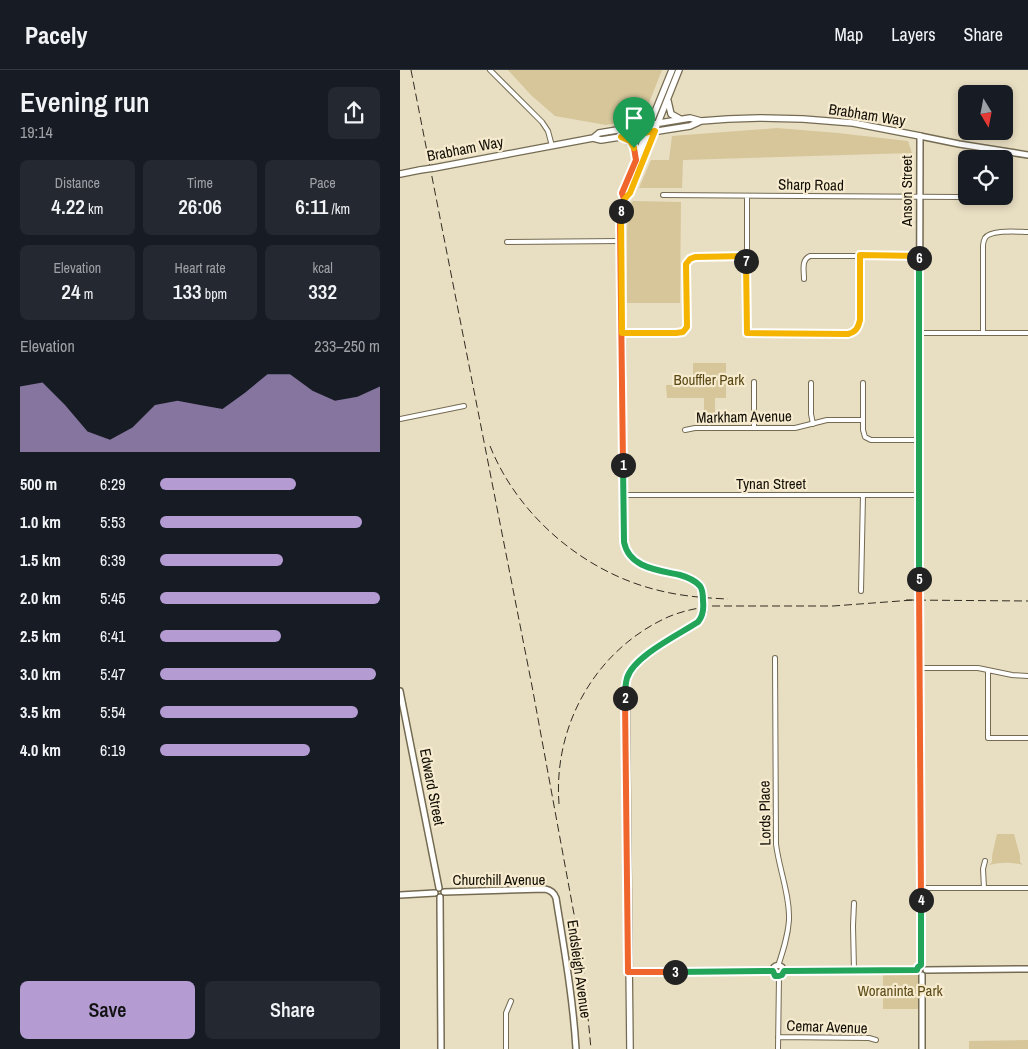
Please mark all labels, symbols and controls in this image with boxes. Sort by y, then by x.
text: Pacely [25,19,87,51]
text: Map [835,22,863,47]
text: Layers [891,22,936,47]
text: Share [964,22,1003,47]
text: Evening run [20,83,150,121]
north arrow [958,85,1012,140]
map controls [958,85,1013,205]
button: share [328,87,380,139]
pin [613,97,655,148]
street label: Brabham Way [827,98,908,131]
icon: arrive [620,104,648,132]
text: 19:14 [20,121,53,143]
street label: Brabham Way [425,131,506,166]
button: locate [958,150,1013,205]
street label: Anson Street [896,155,917,228]
street label: Sharp Road [778,173,844,196]
text: Distance [55,174,100,192]
text: Time [187,174,213,192]
text: Pace [310,174,336,192]
text: 4.22 [51,192,85,221]
text: 26:06 [178,192,222,221]
text: 6:11 [295,192,328,221]
pin: 8 [608,198,634,224]
text: km [85,200,103,218]
text: /km [328,200,350,218]
text: 8 [618,202,625,220]
pin: 6 [906,246,932,270]
pin: 7 [734,248,758,274]
text: 6 [916,249,923,267]
text: 7 [743,252,750,270]
text: Elevation [53,259,101,277]
text: Heart rate [174,259,226,277]
text: kcal [312,259,333,277]
text: 24 [61,277,81,306]
text: 133 [173,277,202,306]
text: 332 [308,277,337,306]
text: m [81,285,93,303]
text: bpm [202,285,227,303]
text: Elevation [20,335,75,357]
text: 233–250 m [314,335,380,357]
park label: Bouffler Park [674,369,745,390]
street label: Markham Avenue [696,405,792,428]
pin: 1 [610,452,636,478]
text: 1 [620,456,627,474]
text: 500 m [20,473,57,495]
text: 6:29 [100,473,126,495]
street label: Tynan Street [736,473,806,494]
text: 1.0 km [20,511,61,533]
text: 5:53 [100,511,126,533]
text: 1.5 km [20,549,61,571]
text: 6:39 [100,549,126,571]
pin: 5 [906,566,932,592]
text: 5 [916,570,923,588]
text: 2.0 km [20,587,61,609]
text: 5:45 [100,587,126,609]
text: 2.5 km [20,625,61,647]
text: 6:41 [100,625,126,647]
text: 3.0 km [20,663,61,685]
text: 5:47 [100,663,126,685]
pin: 2 [612,686,638,710]
text: 2 [622,689,629,707]
text: 3.5 km [20,701,61,723]
text: 5:54 [100,701,126,723]
text: 4.0 km [20,739,61,761]
text: 6:19 [100,739,126,761]
street label: Edward Street [415,747,450,828]
street label: Lords Place [753,780,776,846]
street label: Churchill Avenue [453,869,546,890]
pin: 4 [908,888,934,912]
text: 4 [918,891,925,909]
street label: Endsleigh Avenue [562,918,597,1020]
pin: 3 [662,960,688,984]
text: 3 [672,963,679,981]
park label: Woraninta Park [857,980,943,1001]
button: Save [20,981,195,1039]
button: Share [205,981,380,1039]
street label: Cemar Avenue [786,1015,868,1038]

